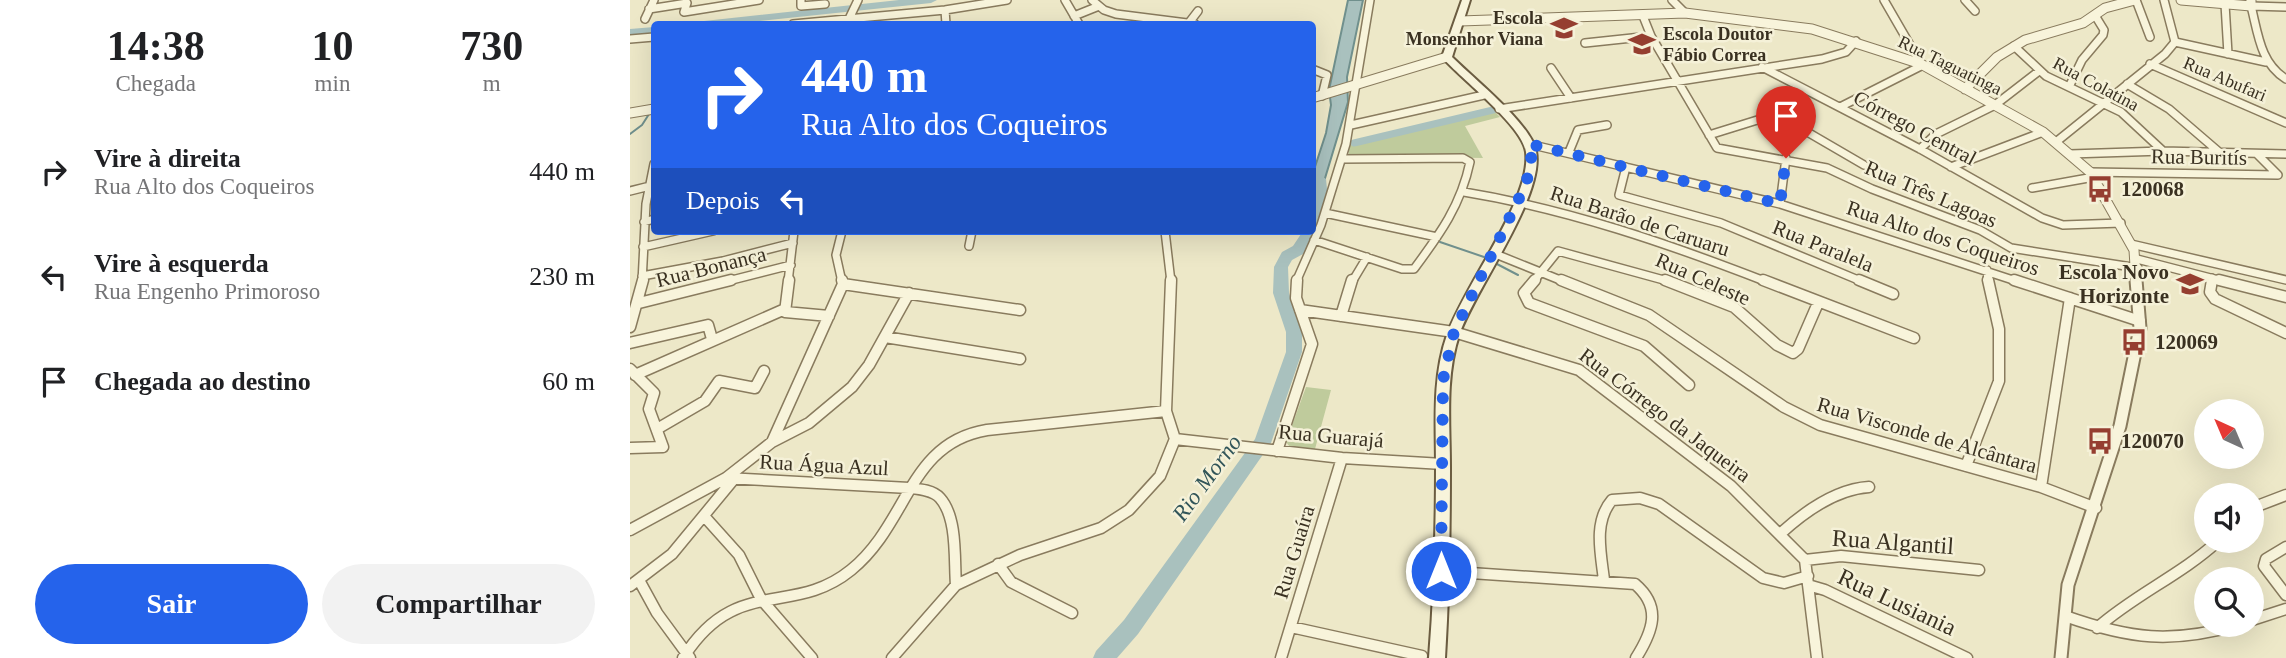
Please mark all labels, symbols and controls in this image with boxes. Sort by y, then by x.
place label: Escola Monsenhor Viana [1406,8,1543,49]
school or university icon: Escola Monsenhor Viana [1549,13,1579,43]
text: 14:38 [107,23,205,69]
text: 10 [312,23,354,69]
text: 730 [460,23,523,69]
place label: Escola Doutor Fábio Correa [1663,24,1773,65]
school or university icon: Escola Doutor Fábio Correa [1627,29,1657,59]
street label: Rua Taguatinga [1895,31,2005,99]
text: 440 m [801,48,928,103]
icon: right [686,49,777,140]
street label: Rua Colatina [2050,53,2142,115]
street label: Rua Abufari [2180,53,2270,105]
text: Chegada [116,71,196,96]
text: min [315,71,350,96]
text: m [483,71,501,96]
pin [1756,86,1816,158]
street label: Córrego Central [1849,86,1981,171]
icon: arrive [1767,97,1805,135]
text: Rua Alto dos Coqueiros [801,106,1108,142]
text: Vire à direita [94,144,241,173]
street label: Rua Buritís [2151,144,2247,170]
icon: right [35,153,73,191]
street label: Rua Três Lagoas [1861,155,2001,233]
text: 440 m [529,157,595,186]
text: Rua Alto dos Coqueiros [94,174,314,199]
bus stop icon: 120068 [2085,174,2115,204]
place label: 120068 [2121,177,2184,201]
street label: Rua Barão de Caruaru [1547,181,1733,261]
icon: left [774,182,812,220]
text: Depois [686,186,760,215]
street label: Rua Alto dos Coqueiros [1844,195,2042,281]
street label: Rua Paralela [1769,215,1878,277]
street label: Rua Bonança [653,242,769,292]
street label: Rua Celeste [1652,248,1754,310]
text: Vire à esquerda [94,249,269,278]
icon: left [35,258,73,296]
place label: Escola Novo Horizonte [2059,260,2169,308]
text: 230 m [529,262,595,291]
school or university icon: Escola Novo Horizonte [2175,269,2205,299]
text: Rua Engenho Primoroso [94,279,320,304]
bus stop icon: 120069 [2119,327,2149,357]
place label: 120069 [2155,330,2218,354]
street label: Rua Córrego da Jaqueira [1575,343,1756,488]
icon: arrive [35,363,73,401]
text: Chegada ao destino [94,367,311,396]
text: 60 m [542,367,595,396]
street label: Rua Visconde de Alcântara [1814,392,2040,478]
north arrow [2194,399,2264,469]
map controls [2194,399,2264,637]
street label: Rua Guarajá [1277,419,1385,453]
bus stop icon: 120070 [2085,426,2115,456]
place label: 120070 [2121,429,2184,453]
water label: Rio Morno [1167,430,1247,527]
street label: Rua Água Azul [759,450,889,480]
button: sound [2194,483,2264,553]
street label: Rua Guaíra [1268,502,1320,602]
street label: Rua Algantil [1831,525,1955,559]
position arrow [1404,534,1478,608]
street label: Rua Lusiania [1834,563,1960,641]
button: Sair [35,564,308,644]
button: Compartilhar [322,564,595,644]
button: search [2194,567,2264,637]

